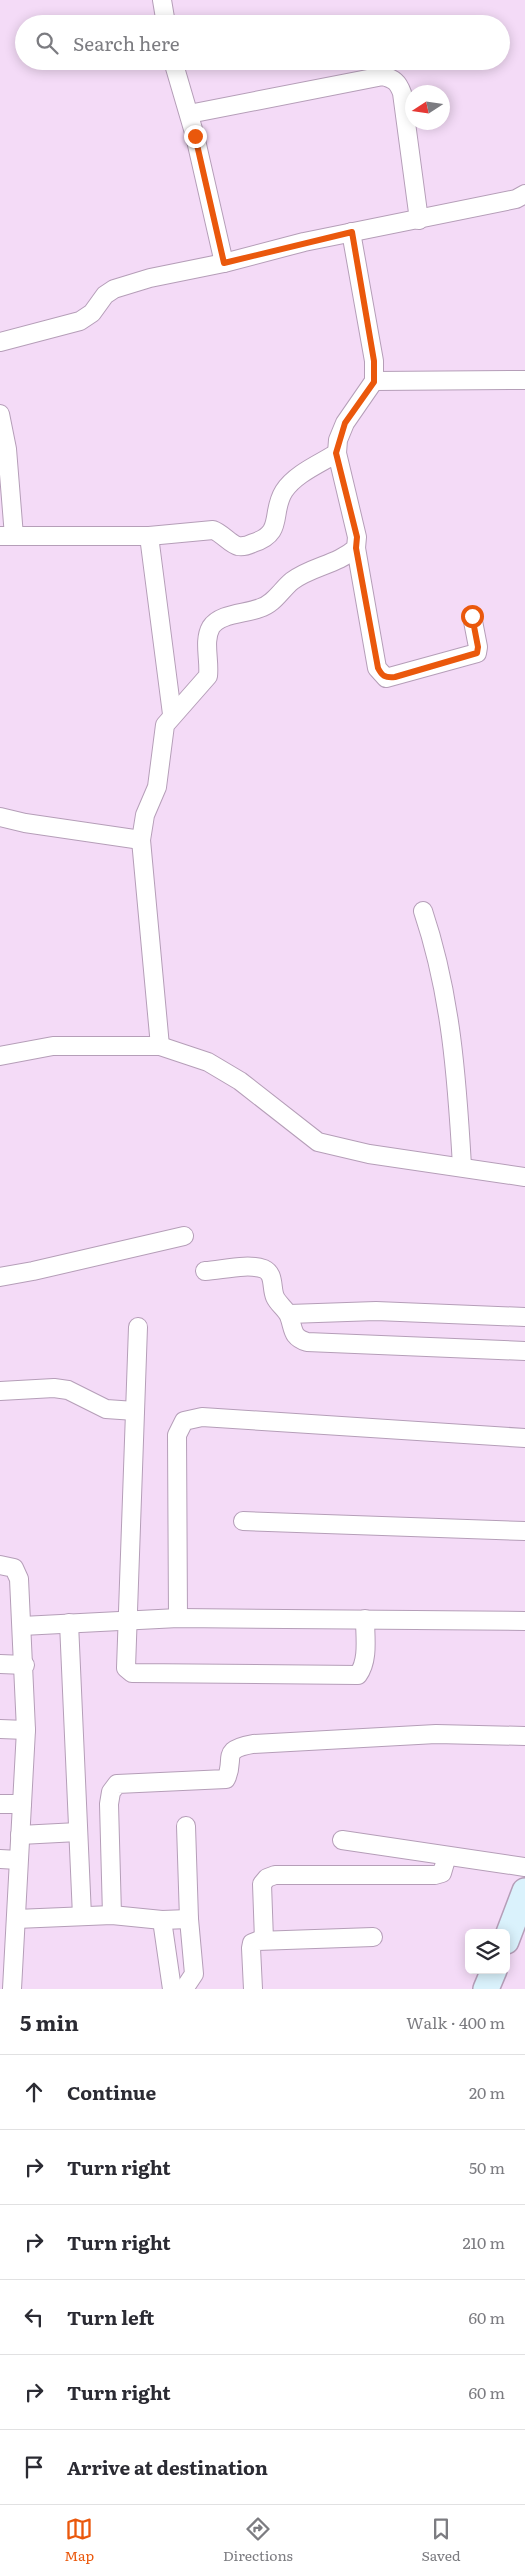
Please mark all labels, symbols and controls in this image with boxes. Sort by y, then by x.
search box [15,15,510,70]
icon: search [33,29,61,57]
text: Search here [73,29,180,57]
north arrow [405,85,450,130]
route end [184,125,207,148]
route start [461,605,484,628]
map controls [465,1929,510,1974]
button: layers [465,1929,510,1974]
text: 5 min [20,2006,79,2037]
text: Walk · 400 m [406,2010,505,2034]
icon: ahead [20,2078,48,2106]
text: Continue [67,2078,156,2106]
text: 20 m [469,2080,505,2104]
icon: right [20,2153,48,2181]
text: Turn right [67,2153,171,2181]
text: 50 m [469,2155,505,2179]
icon: right [20,2228,48,2256]
text: Turn right [67,2228,171,2256]
text: 210 m [462,2230,505,2254]
icon: left [20,2303,48,2331]
text: Turn left [67,2303,154,2331]
text: 60 m [468,2305,505,2329]
icon: right [20,2378,48,2406]
text: Turn right [67,2378,171,2406]
text: 60 m [468,2380,505,2404]
icon: arrive [20,2453,48,2481]
text: Arrive at destination [67,2453,268,2481]
tab: Map [64,2515,94,2565]
tab: Directions [223,2515,293,2565]
tab: Saved [422,2515,461,2565]

